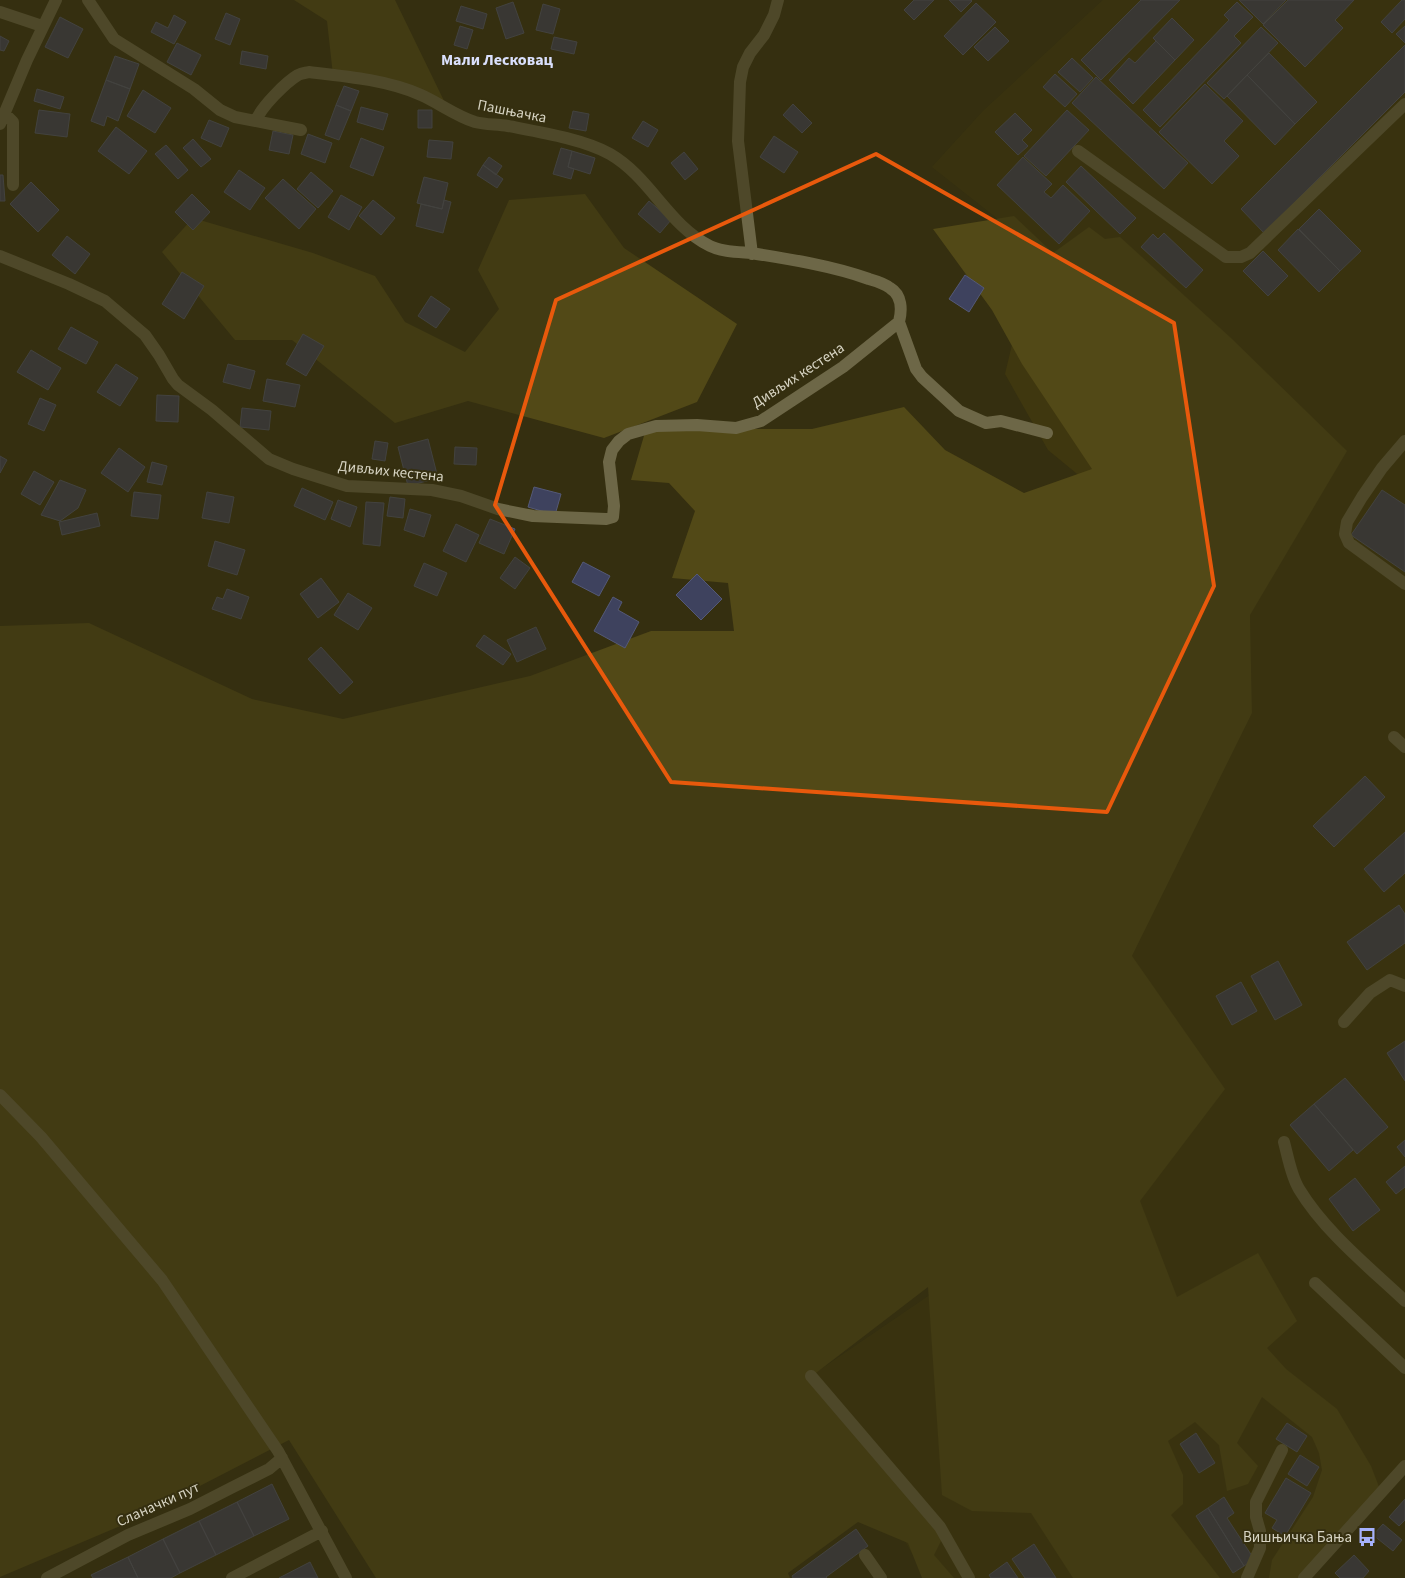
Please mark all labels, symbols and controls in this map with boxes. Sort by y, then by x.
district label: Мали Лесковац [441,49,554,71]
street label: Пашњачка [476,95,548,128]
street label: Дивљих кестена [748,338,849,413]
street label: Дивљих кестена [337,455,445,488]
street label: Сланачки пут [113,1477,203,1532]
bus stop icon: Вишњичка Бања [1356,1526,1378,1548]
place label: Вишњичка Бања [1243,1527,1352,1548]

